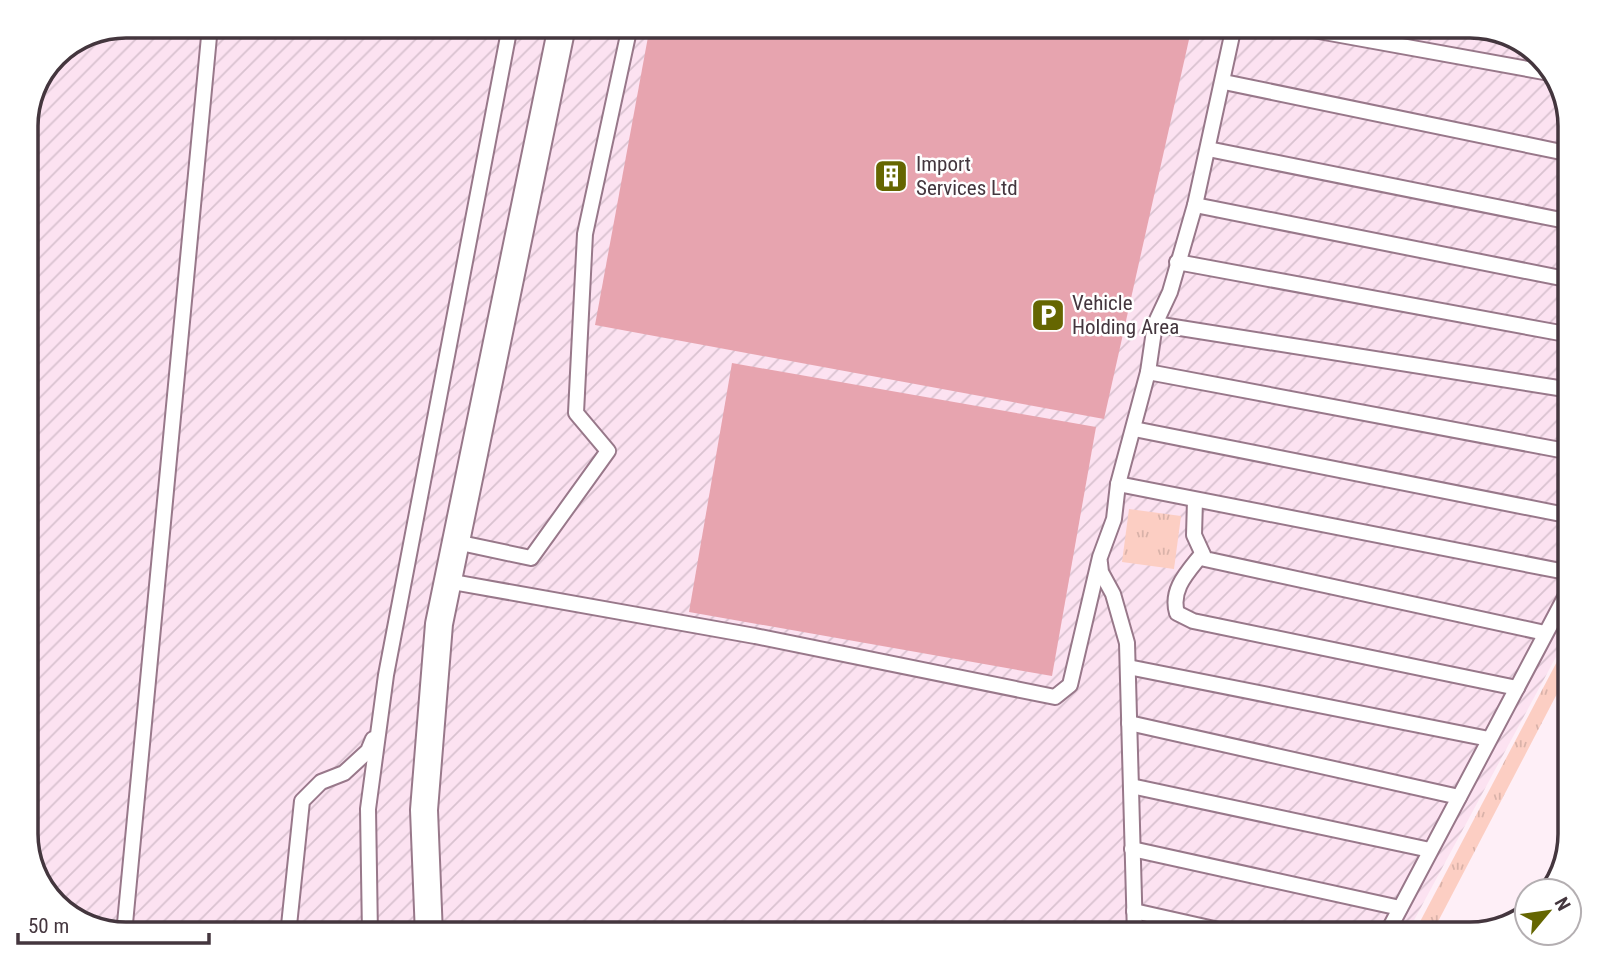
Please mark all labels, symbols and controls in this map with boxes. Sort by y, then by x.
place label: Import Services Ltd [916,152,1018,200]
building icon: Import Services Ltd [872,157,910,195]
place label: Vehicle Holding Area [1072,291,1179,339]
parking icon: Vehicle Holding Area [1029,296,1067,334]
north arrow [1513,877,1583,947]
text: N [1550,893,1575,915]
scale bar [18,902,208,946]
text: 50 m [28,914,69,938]

